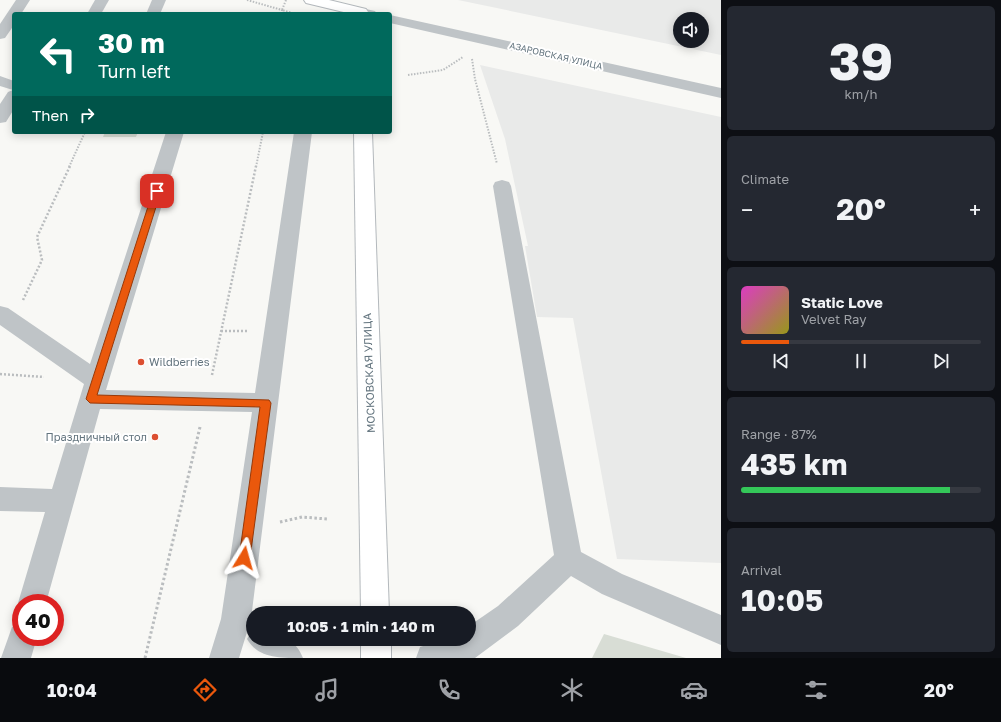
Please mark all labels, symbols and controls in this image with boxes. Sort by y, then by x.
map controls [673,12,709,48]
button: sound [673,12,709,48]
text: 30 m [98,26,165,59]
icon: left [32,28,84,80]
text: 39 [829,29,893,91]
street label: АЗАРОВСКАЯ УЛИЦА [509,39,604,72]
text: Turn left [98,60,171,82]
text: km/h [844,86,878,102]
icon: right [76,104,98,126]
text: Then [32,106,68,124]
text: Climate [741,171,789,187]
pin [140,174,174,208]
icon: arrive [146,180,168,202]
text: 20° [836,191,886,227]
text: − [741,196,753,223]
text: + [969,196,981,223]
text: Static Love [801,293,883,311]
text: Velvet Ray [801,311,866,327]
street label: МОСКОВСКАЯ УЛИЦА [360,312,377,433]
icon: previous [770,350,792,372]
icon: pause [850,350,872,372]
icon: next [930,350,952,372]
place label: Wildberries [149,355,210,368]
marker: Wildberries [136,357,146,367]
text: Range · 87% [741,426,817,442]
place label: Праздничный стол [45,430,147,443]
marker: Праздничный стол [150,432,160,442]
text: 435 km [741,446,848,482]
position arrow [223,537,265,579]
text: Arrival [741,562,782,578]
text: 10:05 [741,582,823,618]
speed limit sign: 40 [12,594,64,646]
text: 10:05 · 1 min · 140 m [287,617,435,635]
icon: directions [191,676,219,704]
icon: music [313,676,341,704]
icon: phone [435,676,463,704]
icon: climate [558,676,586,704]
icon: car [680,676,708,704]
icon: filters [802,676,830,704]
text: 10:04 [47,679,97,701]
text: 20° [924,679,954,701]

